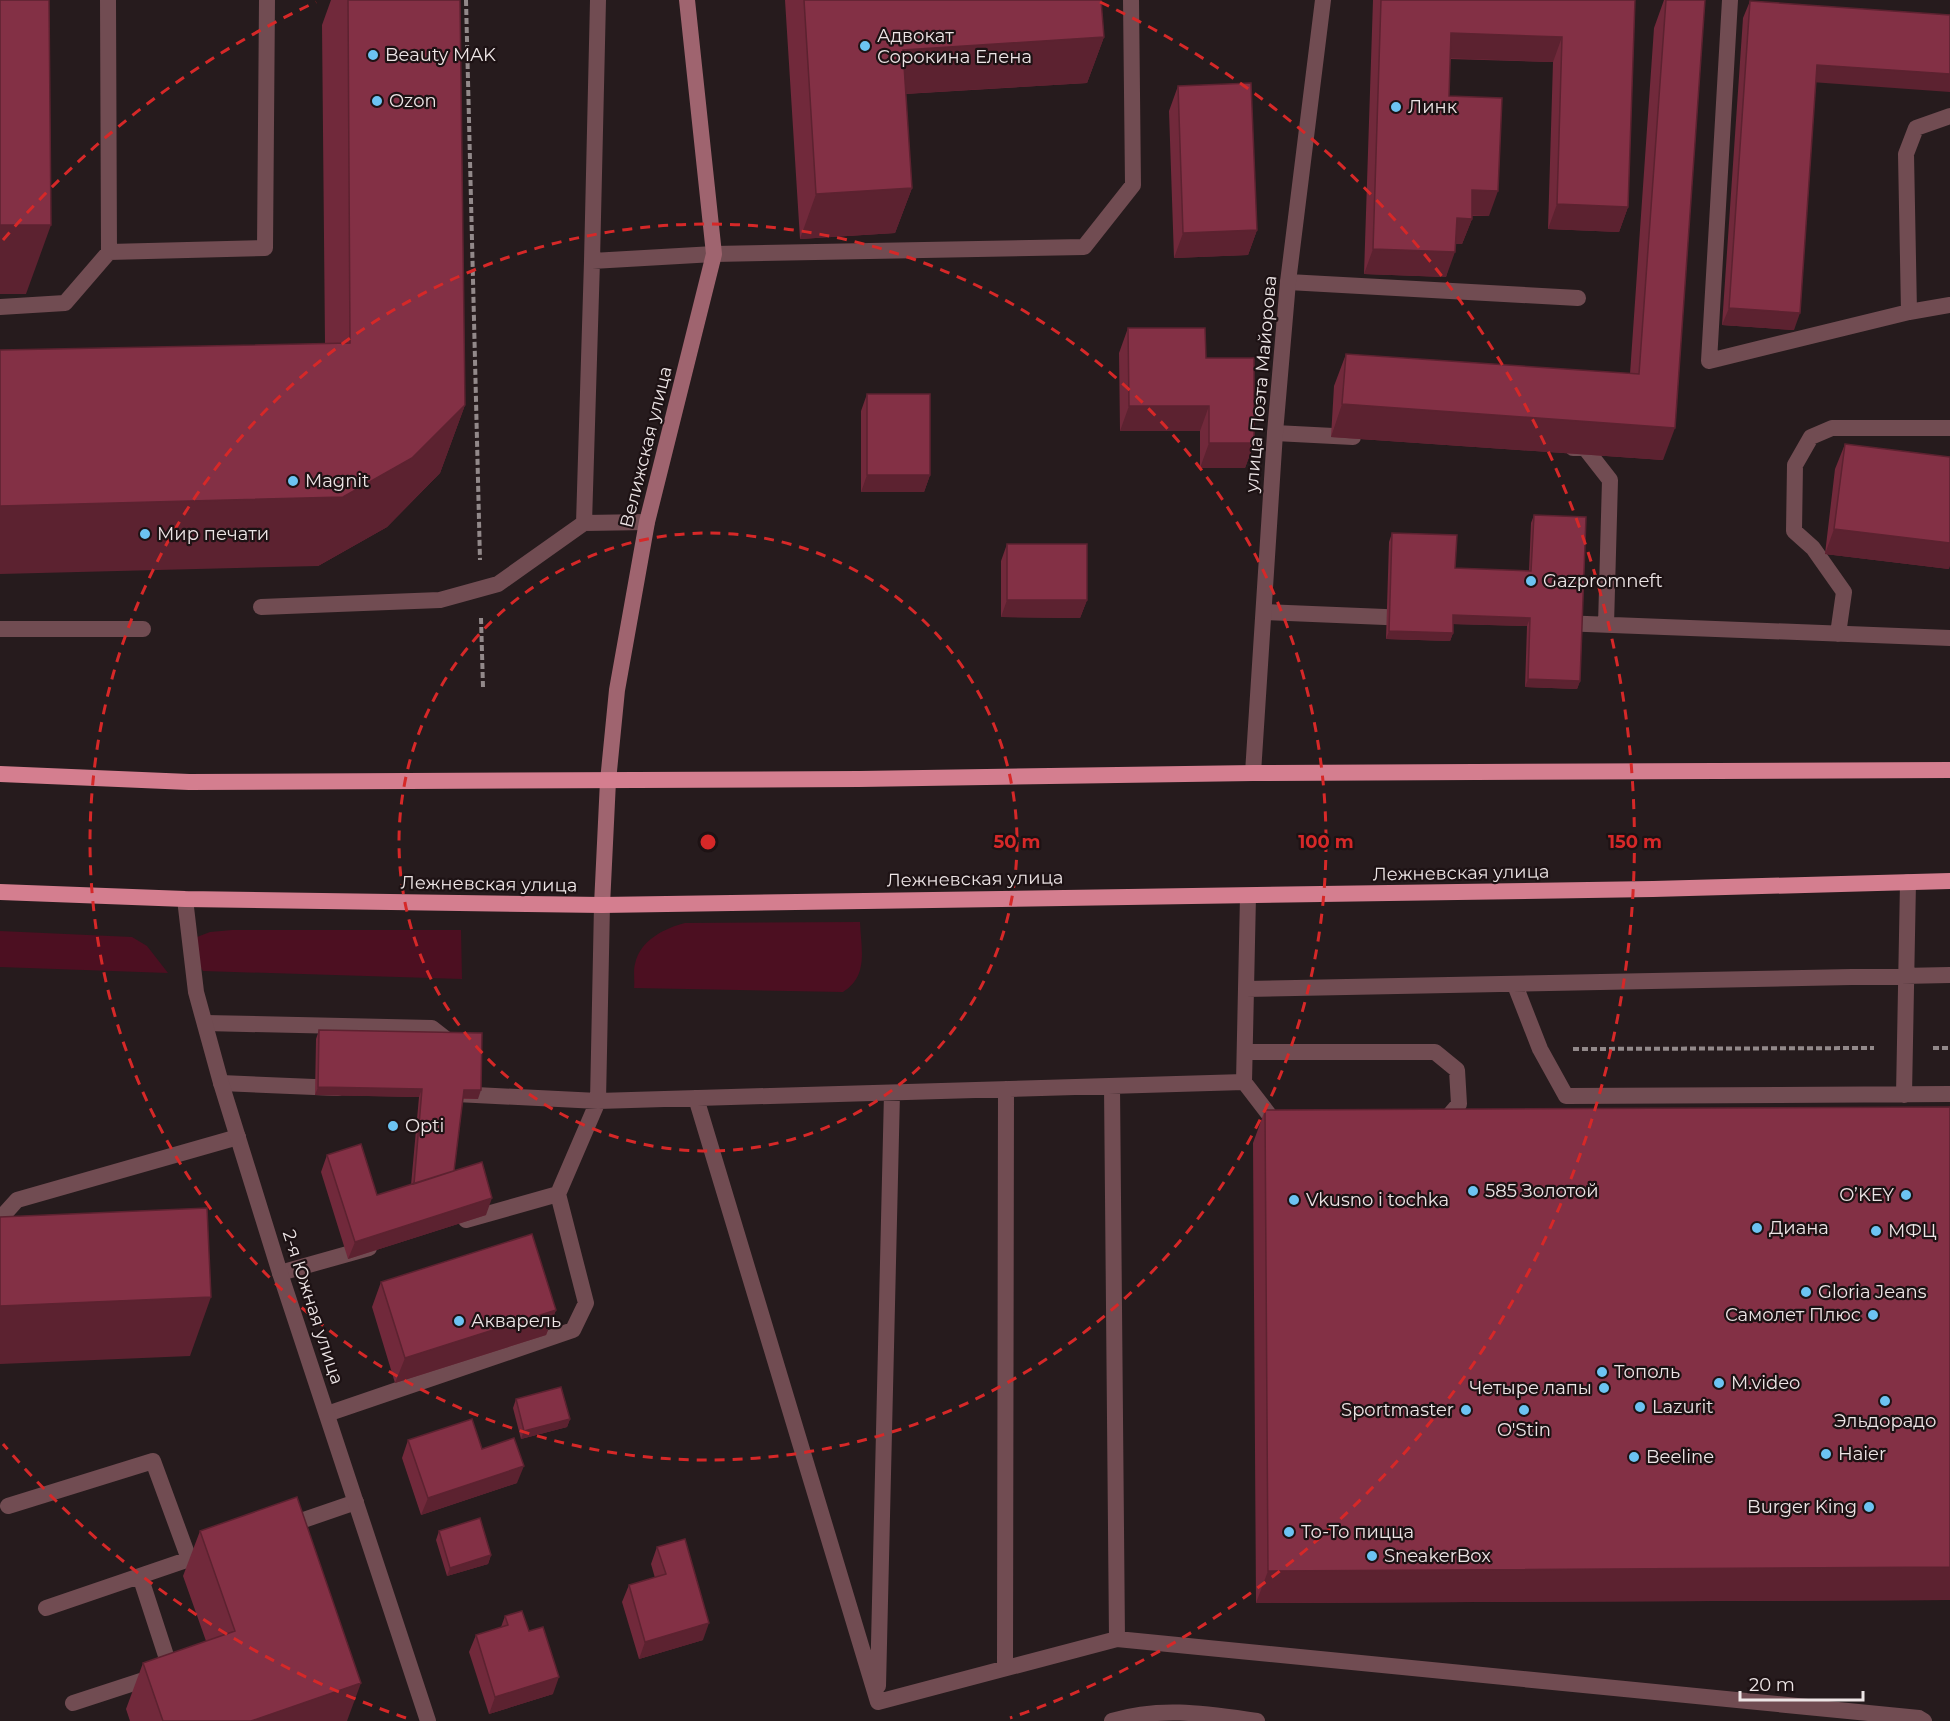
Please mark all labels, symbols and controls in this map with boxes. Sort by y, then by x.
place label: Адвокат Сорокина Елена [877,25,1032,68]
marker: Адвокат Сорокина Елена [858,39,872,53]
place label: Beauty MAK [385,44,496,66]
marker: Beauty MAK [366,48,380,62]
place label: Ozon [389,90,437,112]
marker: Ozon [370,94,384,108]
place label: Линк [1408,96,1458,118]
marker: Линк [1389,100,1403,114]
street label: улица Поэта Майорова [1240,275,1281,494]
street label: Велижская улица [615,364,677,530]
place label: Magnit [305,470,369,492]
marker: Magnit [286,474,300,488]
place label: Мир печати [157,523,269,545]
marker: Мир печати [138,527,152,541]
place label: Gazpromneft [1543,570,1663,592]
marker: Gazpromneft [1524,574,1538,588]
text: 50 m [994,831,1040,853]
text: 100 m [1298,831,1354,853]
text: 150 m [1608,831,1662,853]
centre of rings [698,832,718,852]
street label: Лежневская улица [1372,860,1550,886]
street label: Лежневская улица [886,866,1064,892]
street label: Лежневская улица [400,871,578,897]
place label: Opti [405,1115,444,1137]
marker: Opti [386,1119,400,1133]
place label: 585 Золотой [1485,1180,1599,1202]
marker: 585 Золотой [1466,1184,1480,1198]
place label: O’KEY [1839,1184,1895,1206]
marker: O’KEY [1899,1188,1913,1202]
place label: Vkusno i tochka [1306,1189,1449,1211]
marker: Vkusno i tochka [1287,1193,1301,1207]
place label: Диана [1769,1217,1829,1239]
place label: МФЦ [1888,1220,1937,1242]
marker: Диана [1750,1221,1764,1235]
marker: МФЦ [1869,1224,1883,1238]
street label: 2-я Южная улица [278,1227,348,1387]
place label: Gloria Jeans [1818,1281,1927,1303]
marker: Gloria Jeans [1799,1285,1813,1299]
place label: Самолет Плюс [1725,1304,1861,1326]
marker: Самолет Плюс [1866,1308,1880,1322]
place label: Акварель [471,1310,561,1332]
marker: Акварель [452,1314,466,1328]
place label: Тополь [1614,1361,1680,1383]
marker: Тополь [1595,1365,1609,1379]
place label: M.video [1731,1372,1800,1394]
marker: M.video [1712,1376,1726,1390]
place label: Четыре лапы [1469,1377,1592,1399]
marker: Четыре лапы [1597,1381,1611,1395]
marker: Эльдорадо [1878,1394,1892,1408]
place label: Lazurit [1652,1396,1714,1418]
place label: Sportmaster [1341,1399,1454,1421]
marker: Lazurit [1633,1400,1647,1414]
marker: Sportmaster [1459,1403,1473,1417]
marker: O'Stin [1517,1403,1531,1417]
place label: Эльдорадо [1834,1410,1936,1432]
place label: O'Stin [1497,1419,1551,1441]
place label: Haier [1838,1443,1886,1465]
place label: Beeline [1646,1446,1714,1468]
marker: Haier [1819,1447,1833,1461]
marker: Beeline [1627,1450,1641,1464]
place label: Burger King [1747,1496,1857,1518]
marker: Burger King [1862,1500,1876,1514]
place label: То-То пицца [1301,1521,1414,1543]
marker: То-То пицца [1282,1525,1296,1539]
place label: SneakerBox [1384,1545,1491,1567]
marker: SneakerBox [1365,1549,1379,1563]
scale bar [1740,1664,1863,1702]
text: 20 m [1749,1674,1795,1696]

